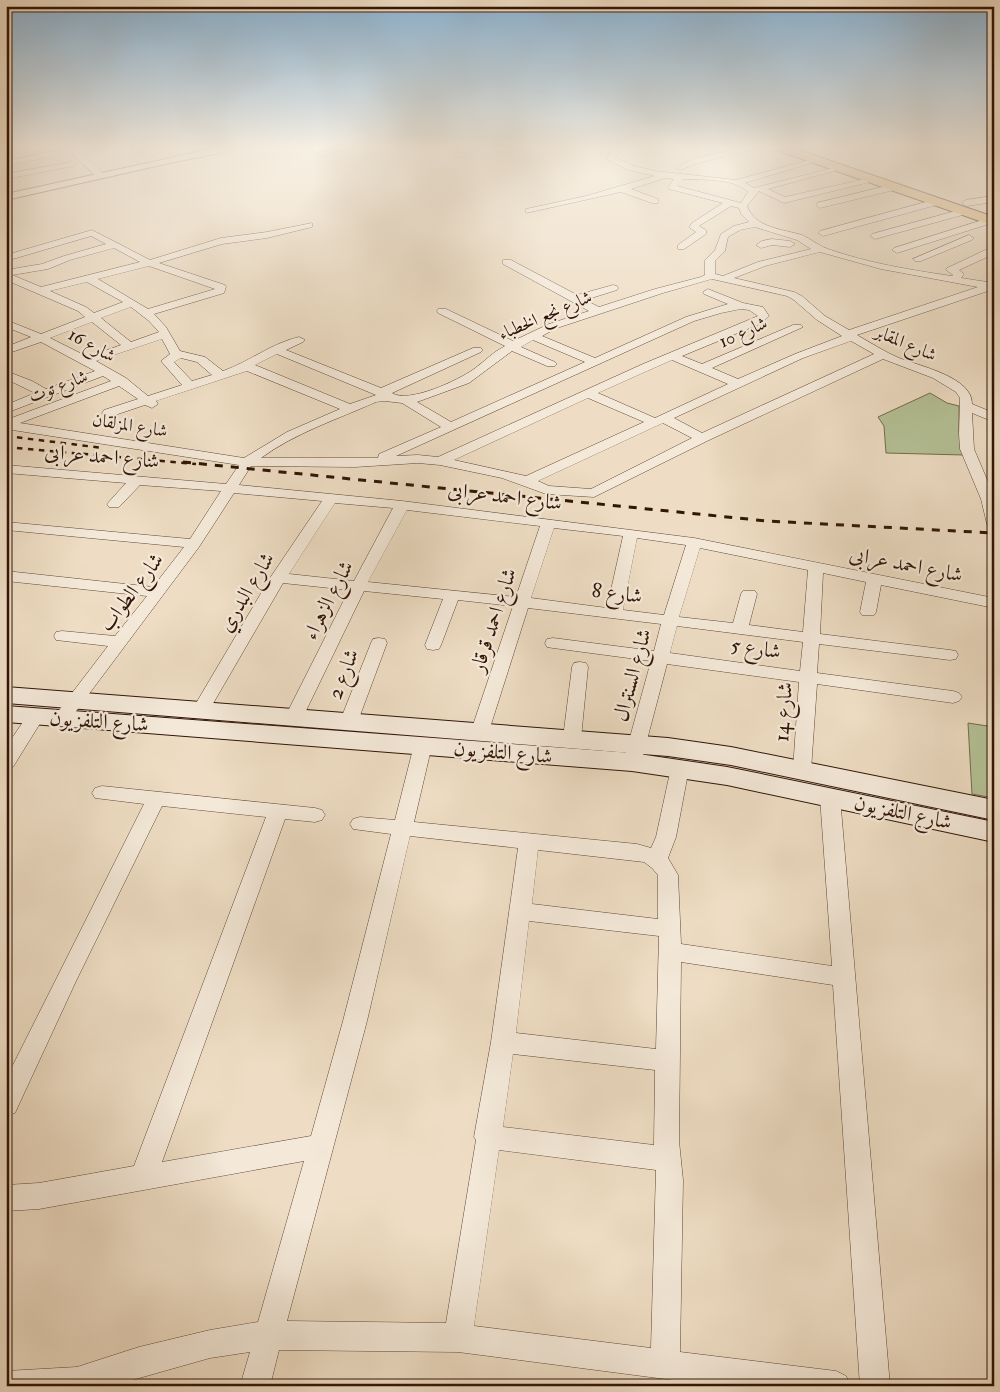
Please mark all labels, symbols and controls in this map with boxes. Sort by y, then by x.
street label: شارع نجع الخطباء [495,285,597,349]
street label: شارع 10 [715,312,772,356]
street label: شارع المقابر [868,319,940,369]
street label: شارع 16 [63,323,119,370]
street label: شارع توت [25,365,92,411]
street label: شارع المزلقان [90,408,169,446]
street label: شارع احمد عرابى [43,438,160,479]
street label: شارع احمد عرابى [446,476,564,521]
street label: شارع احمد عرابى [846,540,965,593]
street label: شارع الطواب [93,547,173,640]
street label: شارع البدري [212,547,284,639]
street label: شارع الزهراء [297,556,363,646]
street label: شارع احمد قرقار [463,565,527,679]
street label: شارع 8 [590,577,644,614]
street label: شارع السنترال [607,626,662,726]
street label: شارع 5 [729,632,783,669]
street label: شارع 2 [322,645,369,705]
street label: شارع 14 [768,681,803,743]
street label: شارع التلفزيون [48,705,149,742]
street label: شارع التلفزيون [452,735,554,774]
street label: شارع التلفزيون [851,789,954,840]

